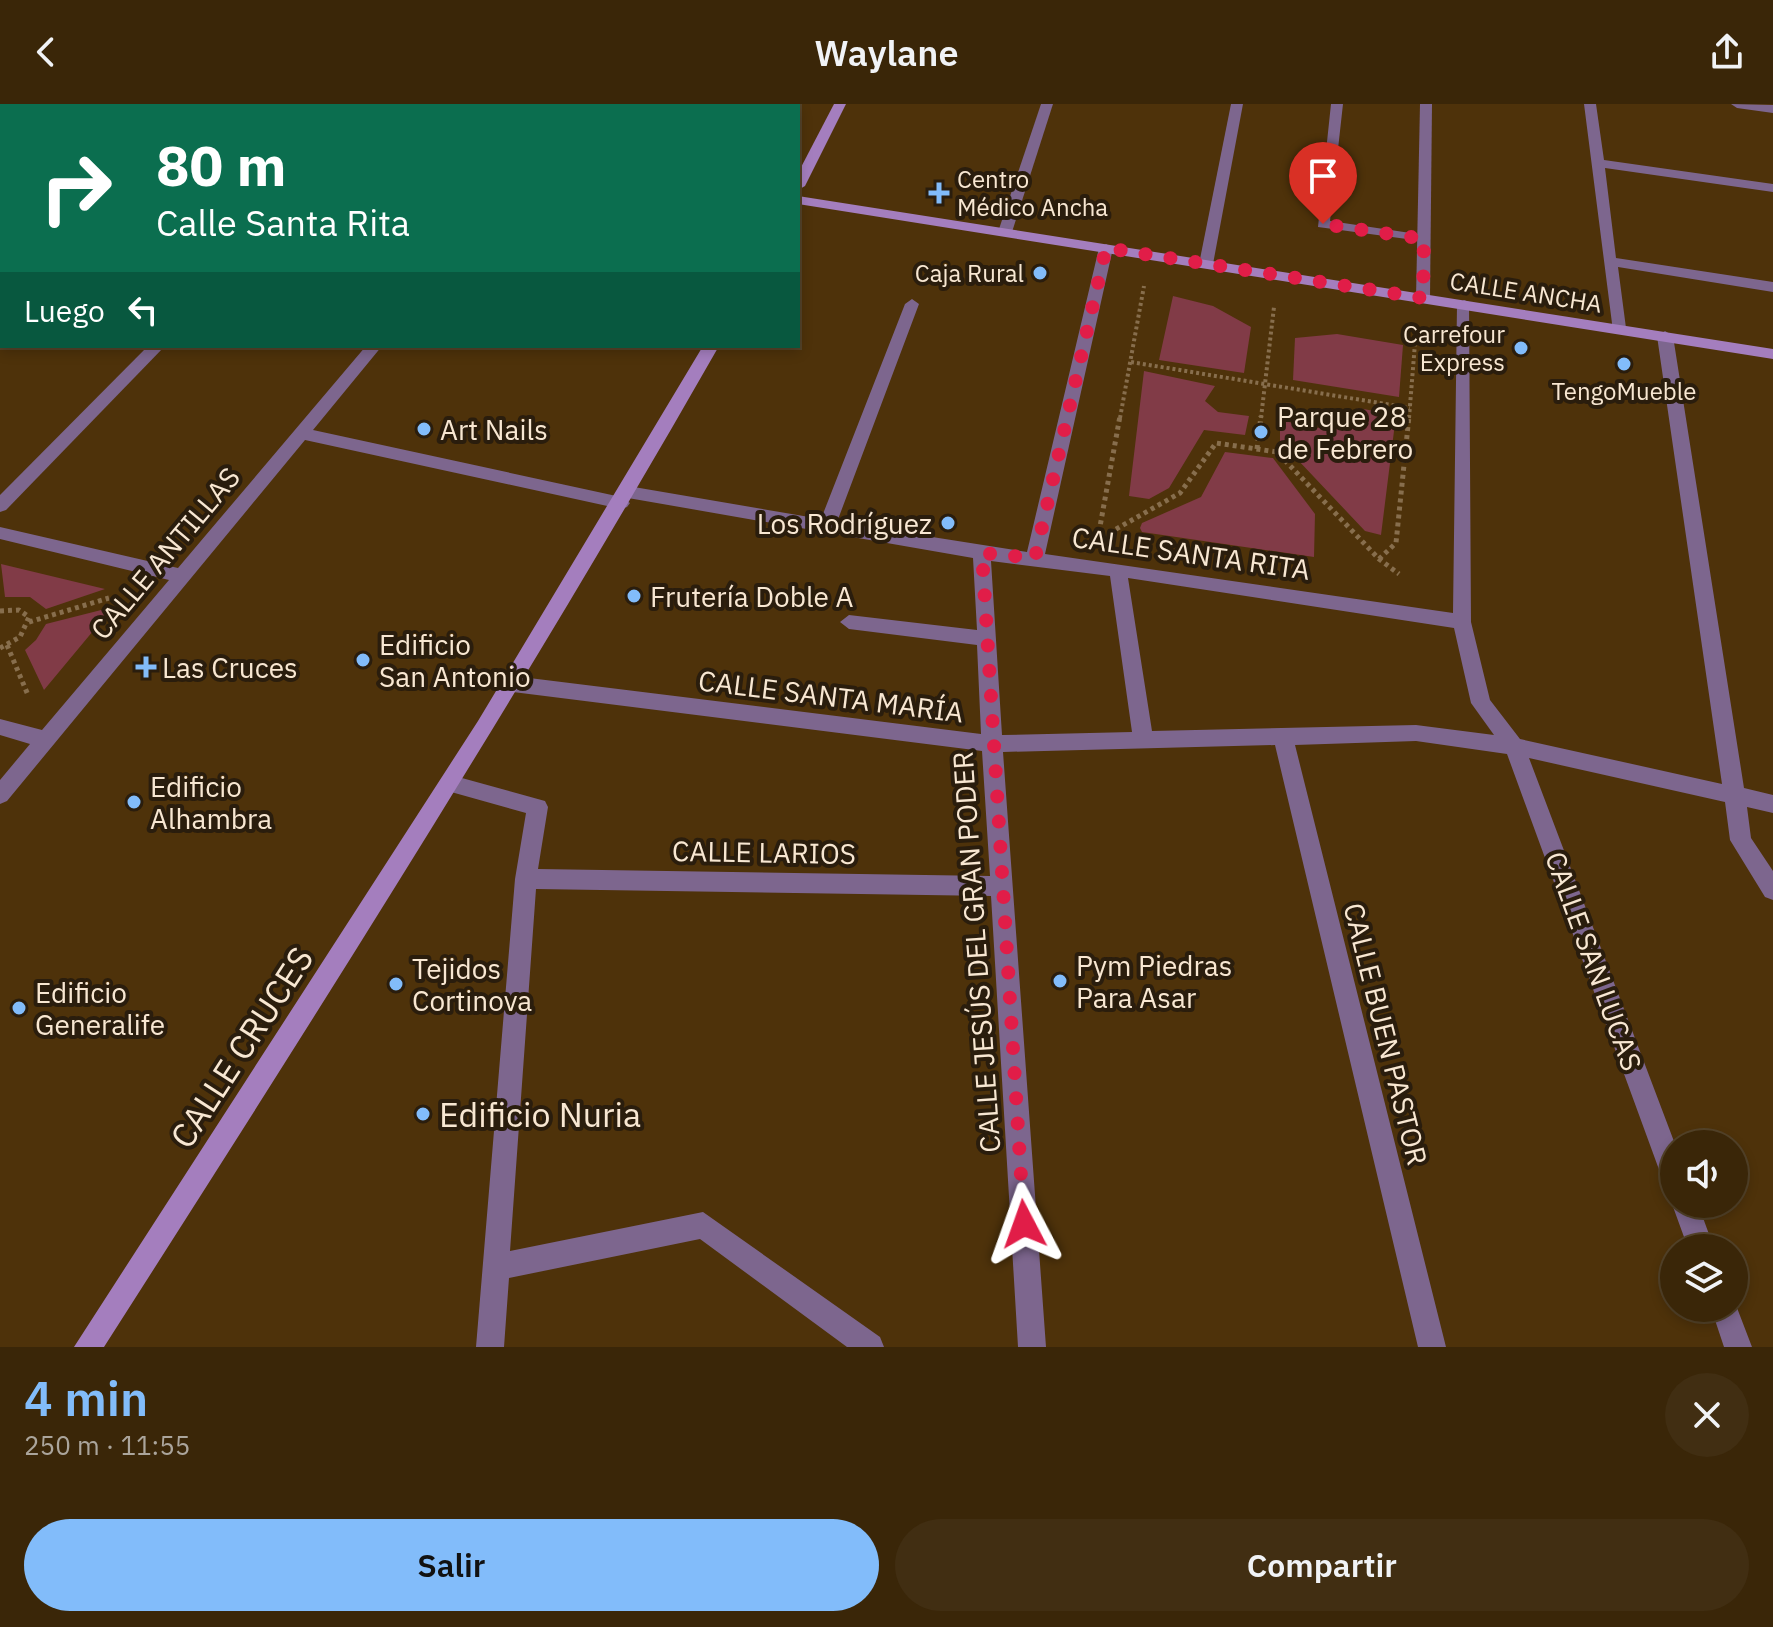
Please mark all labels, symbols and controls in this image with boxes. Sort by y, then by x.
text: Waylane [815,29,958,76]
icon: back [24,30,68,74]
icon: share [1705,30,1749,74]
text: 80 m [156,129,286,201]
icon: right [24,136,128,240]
pin [1289,142,1357,224]
icon: arrive [1301,154,1345,198]
place label: Centro Médico Ancha [957,163,1108,223]
marker: Centro Médico Ancha [928,182,950,204]
text: Calle Santa Rita [156,199,410,246]
place label: Caja Rural [915,257,1024,289]
marker: Caja Rural [1031,264,1049,282]
street label: CALLE ANCHA [1448,264,1604,320]
icon: left [121,288,165,332]
text: Luego [24,291,105,330]
place label: Carrefour Express [1403,318,1505,378]
marker: Carrefour Express [1512,339,1530,357]
marker: TengoMueble [1615,355,1633,373]
place label: TengoMueble [1552,375,1696,407]
place label: Parque 28 de Febrero [1277,398,1413,467]
place label: Art Nails [440,411,548,448]
marker: Art Nails [415,420,433,438]
marker: Parque 28 de Febrero [1252,423,1270,441]
street label: CALLE ANTILLAS [82,459,248,647]
place label: Los Rodríguez [757,505,932,542]
marker: Los Rodríguez [939,514,957,532]
street label: CALLE SANTA RITA [1070,518,1313,588]
place label: Frutería Doble A [650,578,854,615]
marker: Frutería Doble A [625,587,643,605]
place label: Edificio San Antonio [379,626,531,695]
place label: Las Cruces [162,649,298,686]
marker: Edificio San Antonio [354,651,372,669]
marker: Las Cruces [137,658,155,676]
street label: CALLE SANTA MARÍA [696,661,966,731]
street label: CALLE JESÚS DEL GRAN PODER [944,750,1008,1154]
place label: Edificio Alhambra [150,768,272,837]
marker: Edificio Alhambra [125,793,143,811]
street label: CALLE LARIOS [672,832,856,872]
street label: CALLE SAN LUCAS [1537,846,1651,1076]
street label: CALLE BUEN PASTOR [1335,899,1437,1169]
street label: CALLE CRUCES [160,938,322,1156]
place label: Pym Piedras Para Asar [1076,947,1232,1016]
place label: Tejidos Cortinova [412,950,532,1019]
marker: Pym Piedras Para Asar [1051,972,1069,990]
place label: Edificio Generalife [35,974,165,1043]
marker: Tejidos Cortinova [387,975,405,993]
marker: Edificio Generalife [10,999,28,1017]
place label: Edificio Nuria [439,1092,641,1136]
marker: Edificio Nuria [414,1105,432,1123]
map controls [1660,1130,1748,1322]
button: sound [1660,1130,1748,1218]
position arrow [982,1182,1066,1266]
button: layers [1660,1234,1748,1322]
text: 4 min [24,1367,148,1429]
button: close [1665,1373,1749,1457]
text: 250 m · 11:55 [24,1428,190,1462]
button: Salir [24,1519,879,1611]
button: Compartir [895,1519,1749,1611]

